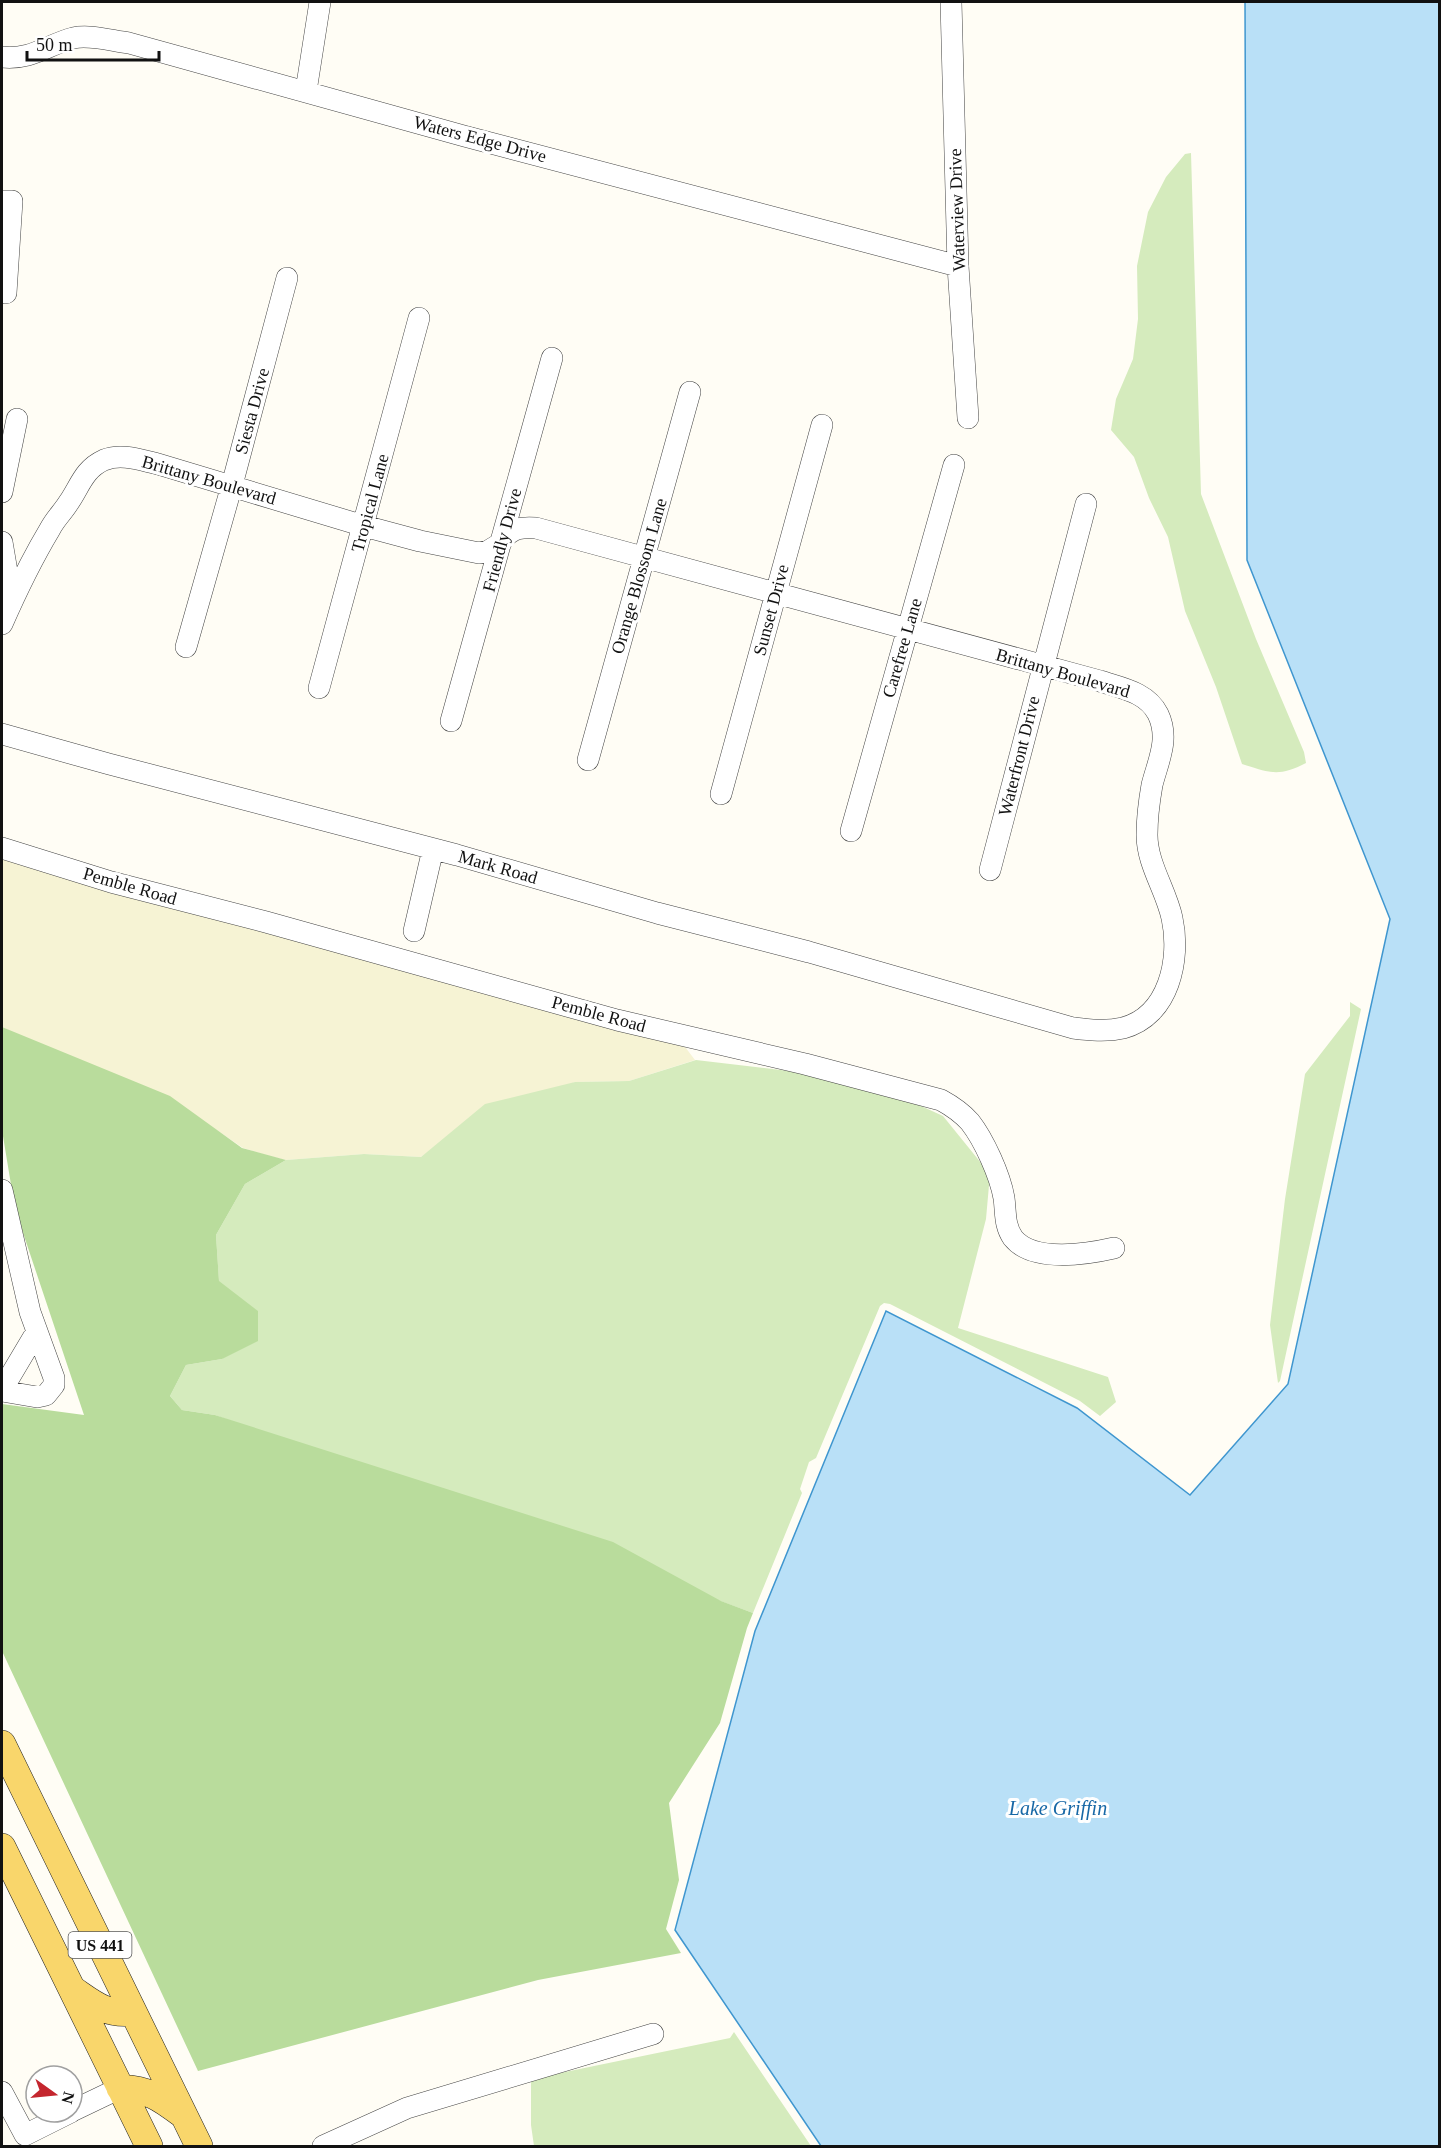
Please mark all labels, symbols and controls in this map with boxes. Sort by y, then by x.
scale bar [27,24,159,62]
text: 50 m [36,35,73,55]
street label: Waters Edge Drive [411,112,549,166]
street label: Waterview Drive [945,148,969,272]
street label: Siesta Drive [231,366,273,456]
street label: Brittany Boulevard [140,451,278,509]
street label: Tropical Lane [347,452,393,554]
street label: Friendly Drive [479,486,525,594]
street label: Orange Blossom Lane [607,496,671,656]
street label: Sunset Drive [749,562,793,658]
street label: Carefree Lane [878,596,926,700]
street label: Brittany Boulevard [994,644,1132,702]
street label: Waterfront Drive [994,694,1044,818]
street label: Mark Road [456,846,540,888]
street label: Pemble Road [81,863,179,909]
street label: Pemble Road [550,992,648,1036]
water label: Lake Griffin [1008,1797,1107,1820]
road number: US 441 [68,1932,132,1958]
north arrow [24,2064,84,2124]
text: N [58,2090,78,2106]

